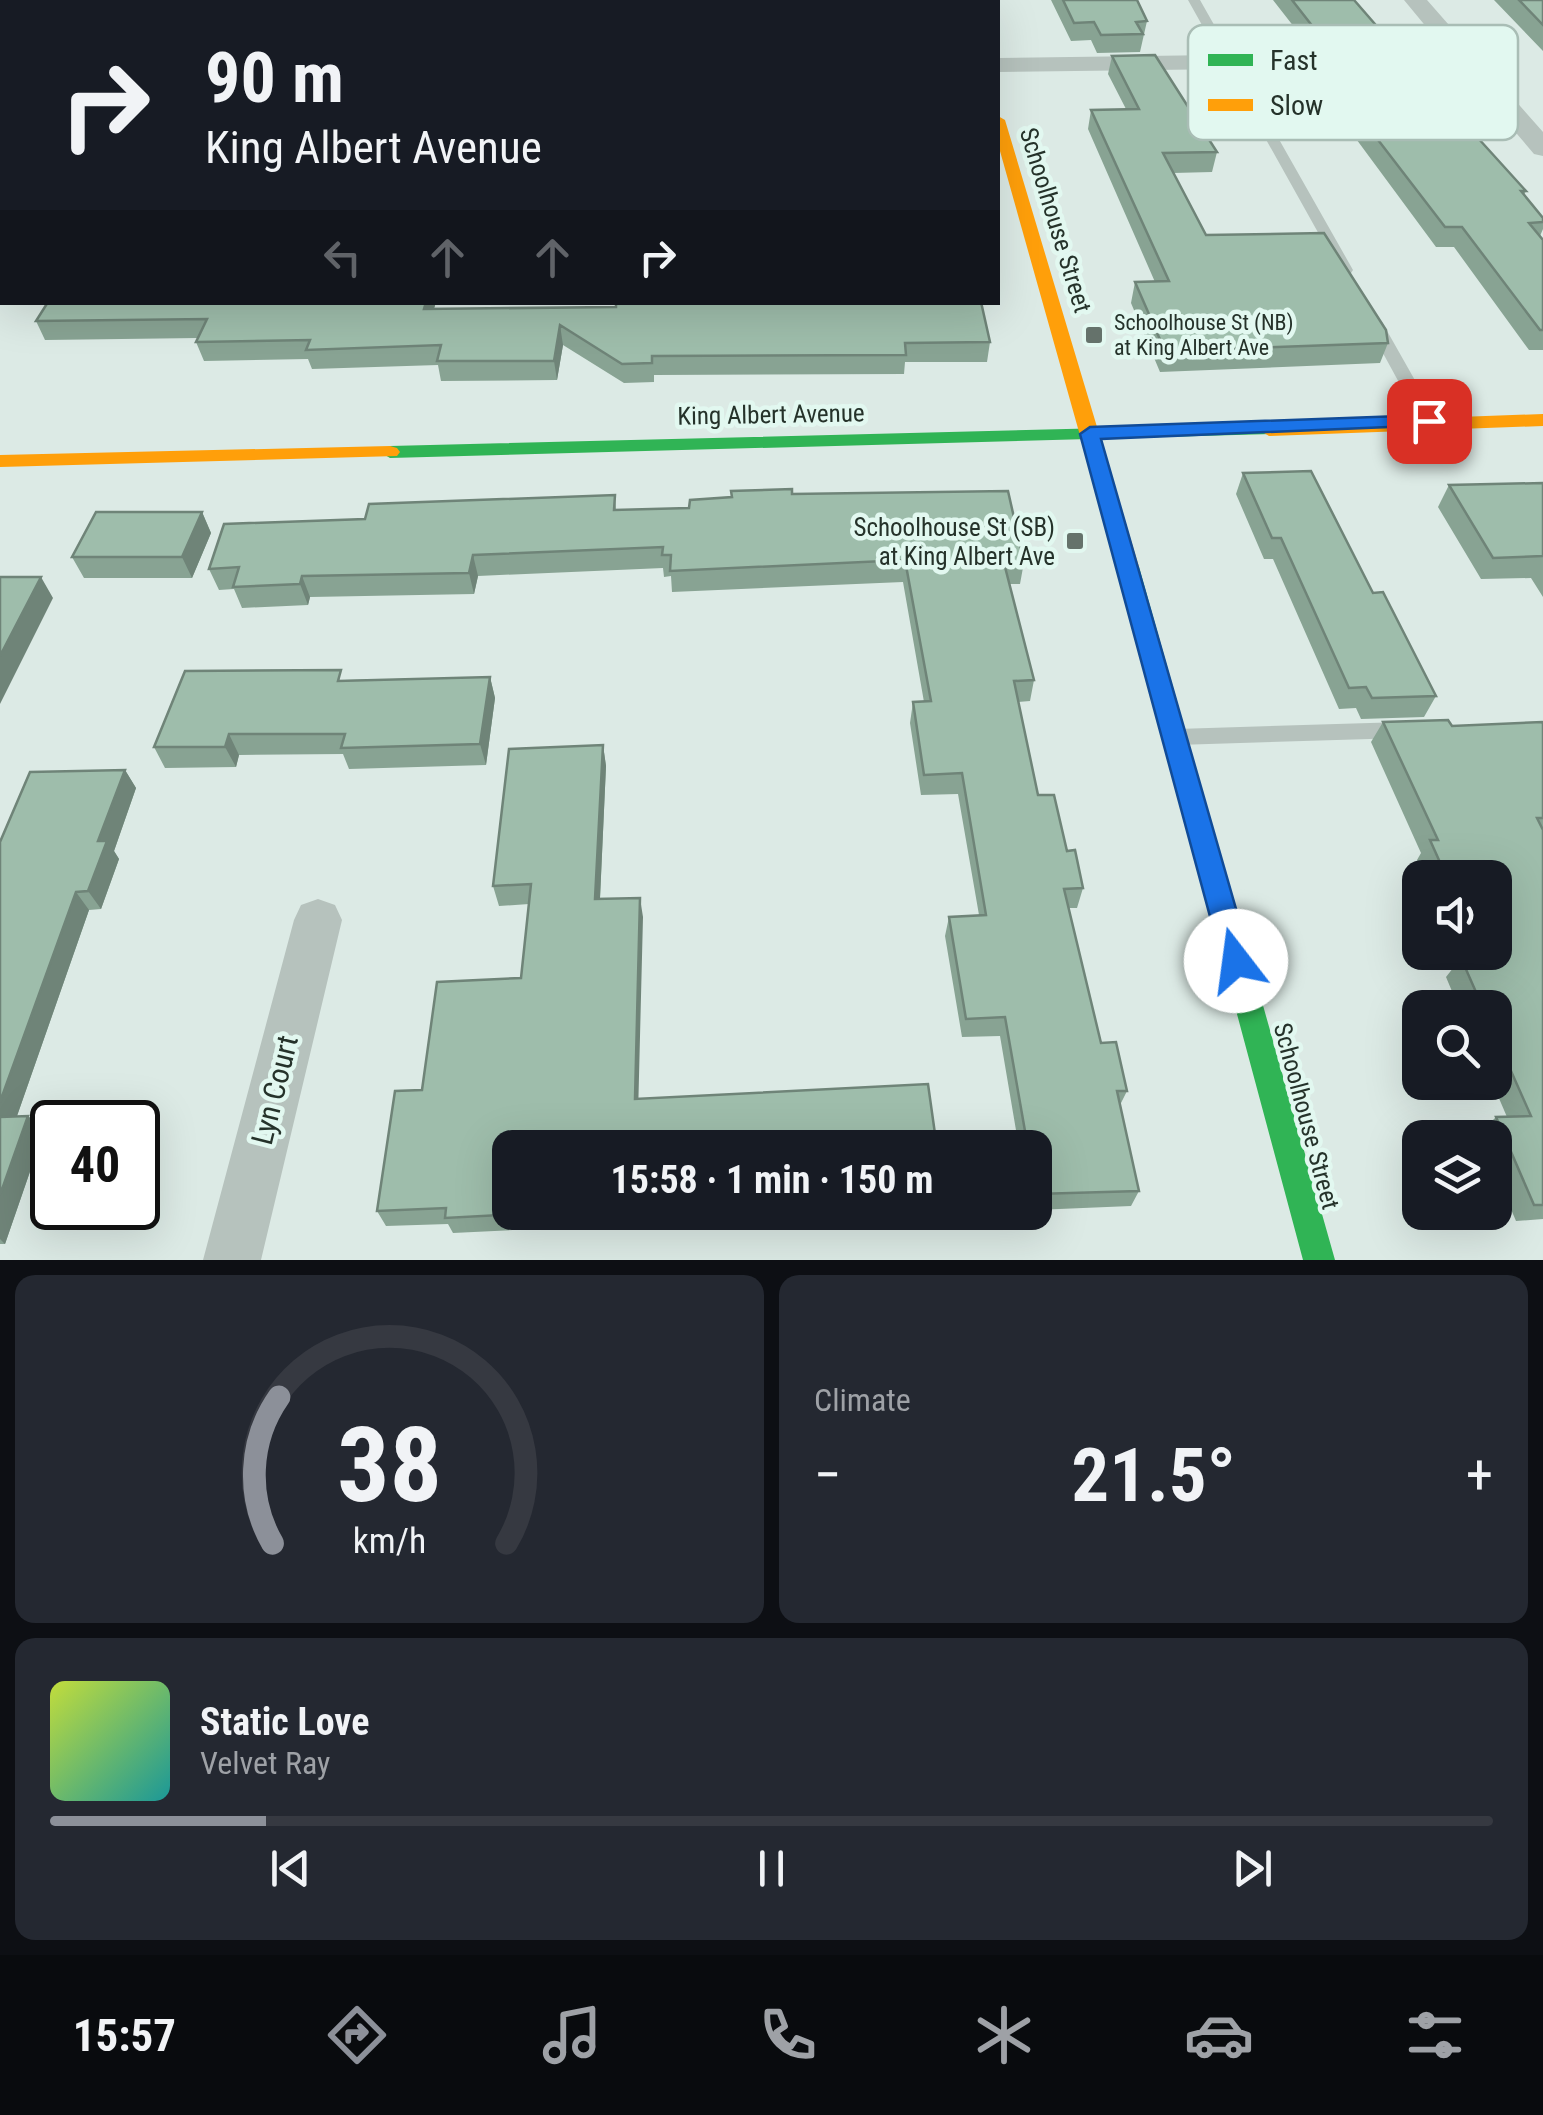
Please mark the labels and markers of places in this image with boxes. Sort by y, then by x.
place label: Schoolhouse St (NB) at King Albert Ave [1114,310,1294,360]
marker: Schoolhouse St (NB) at King Albert Ave [1083,324,1105,346]
pin [1387,379,1472,464]
place label: Schoolhouse St (SB) at King Albert Ave [853,513,1055,571]
marker: Schoolhouse St (SB) at King Albert Ave [1064,530,1086,552]

